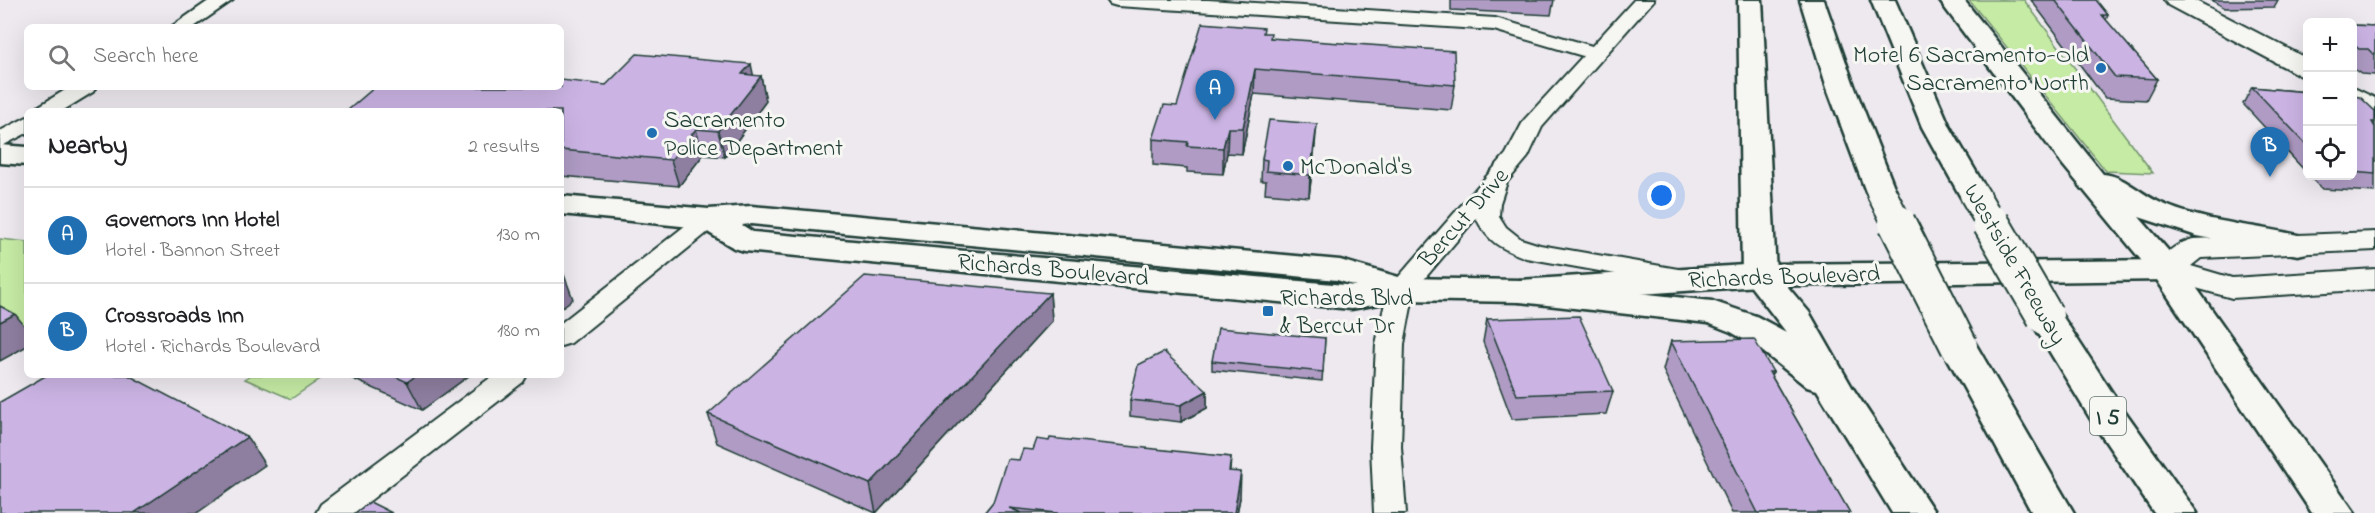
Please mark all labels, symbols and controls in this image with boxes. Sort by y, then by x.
map controls [2303,18,2357,180]
button: + [2303,18,2357,72]
search box [24,24,564,90]
place label: Motel 6 Sacramento-Old Sacramento North [1853,39,2090,102]
icon: search [45,41,78,74]
text: Search here [93,41,198,73]
marker: Motel 6 Sacramento-Old Sacramento North [2094,61,2108,75]
pin: A [1196,70,1234,120]
button: − [2303,72,2357,126]
place label: Sacramento Police Department [664,104,843,167]
marker: Sacramento Police Department [645,126,659,140]
button: locate [2303,126,2357,180]
text: Nearby [48,128,127,166]
pin: B [2250,128,2290,177]
text: 2 results [468,133,540,162]
place label: McDonald's [1300,151,1412,186]
marker: McDonald's [1281,159,1295,173]
street label: Bercut Drive [1411,161,1519,277]
street label: Westside Freeway [1953,178,2074,353]
your location [1647,181,1676,210]
text: Governors Inn Hotel [105,205,279,237]
text: A [61,221,74,250]
text: 130 m [496,221,540,250]
text: Hotel · Bannon Street [105,237,280,266]
street label: Richards Boulevard [956,246,1150,297]
street label: Richards Boulevard [1688,258,1881,299]
place label: Richards Blvd & Bercut Dr [1280,282,1414,345]
text: Crossroads Inn [105,301,244,333]
marker: Richards Blvd & Bercut Dr [1261,304,1275,318]
text: B [61,317,74,346]
text: 180 m [497,317,540,346]
text: Hotel · Richards Boulevard [105,333,320,362]
road number: I 5 [2090,397,2126,435]

